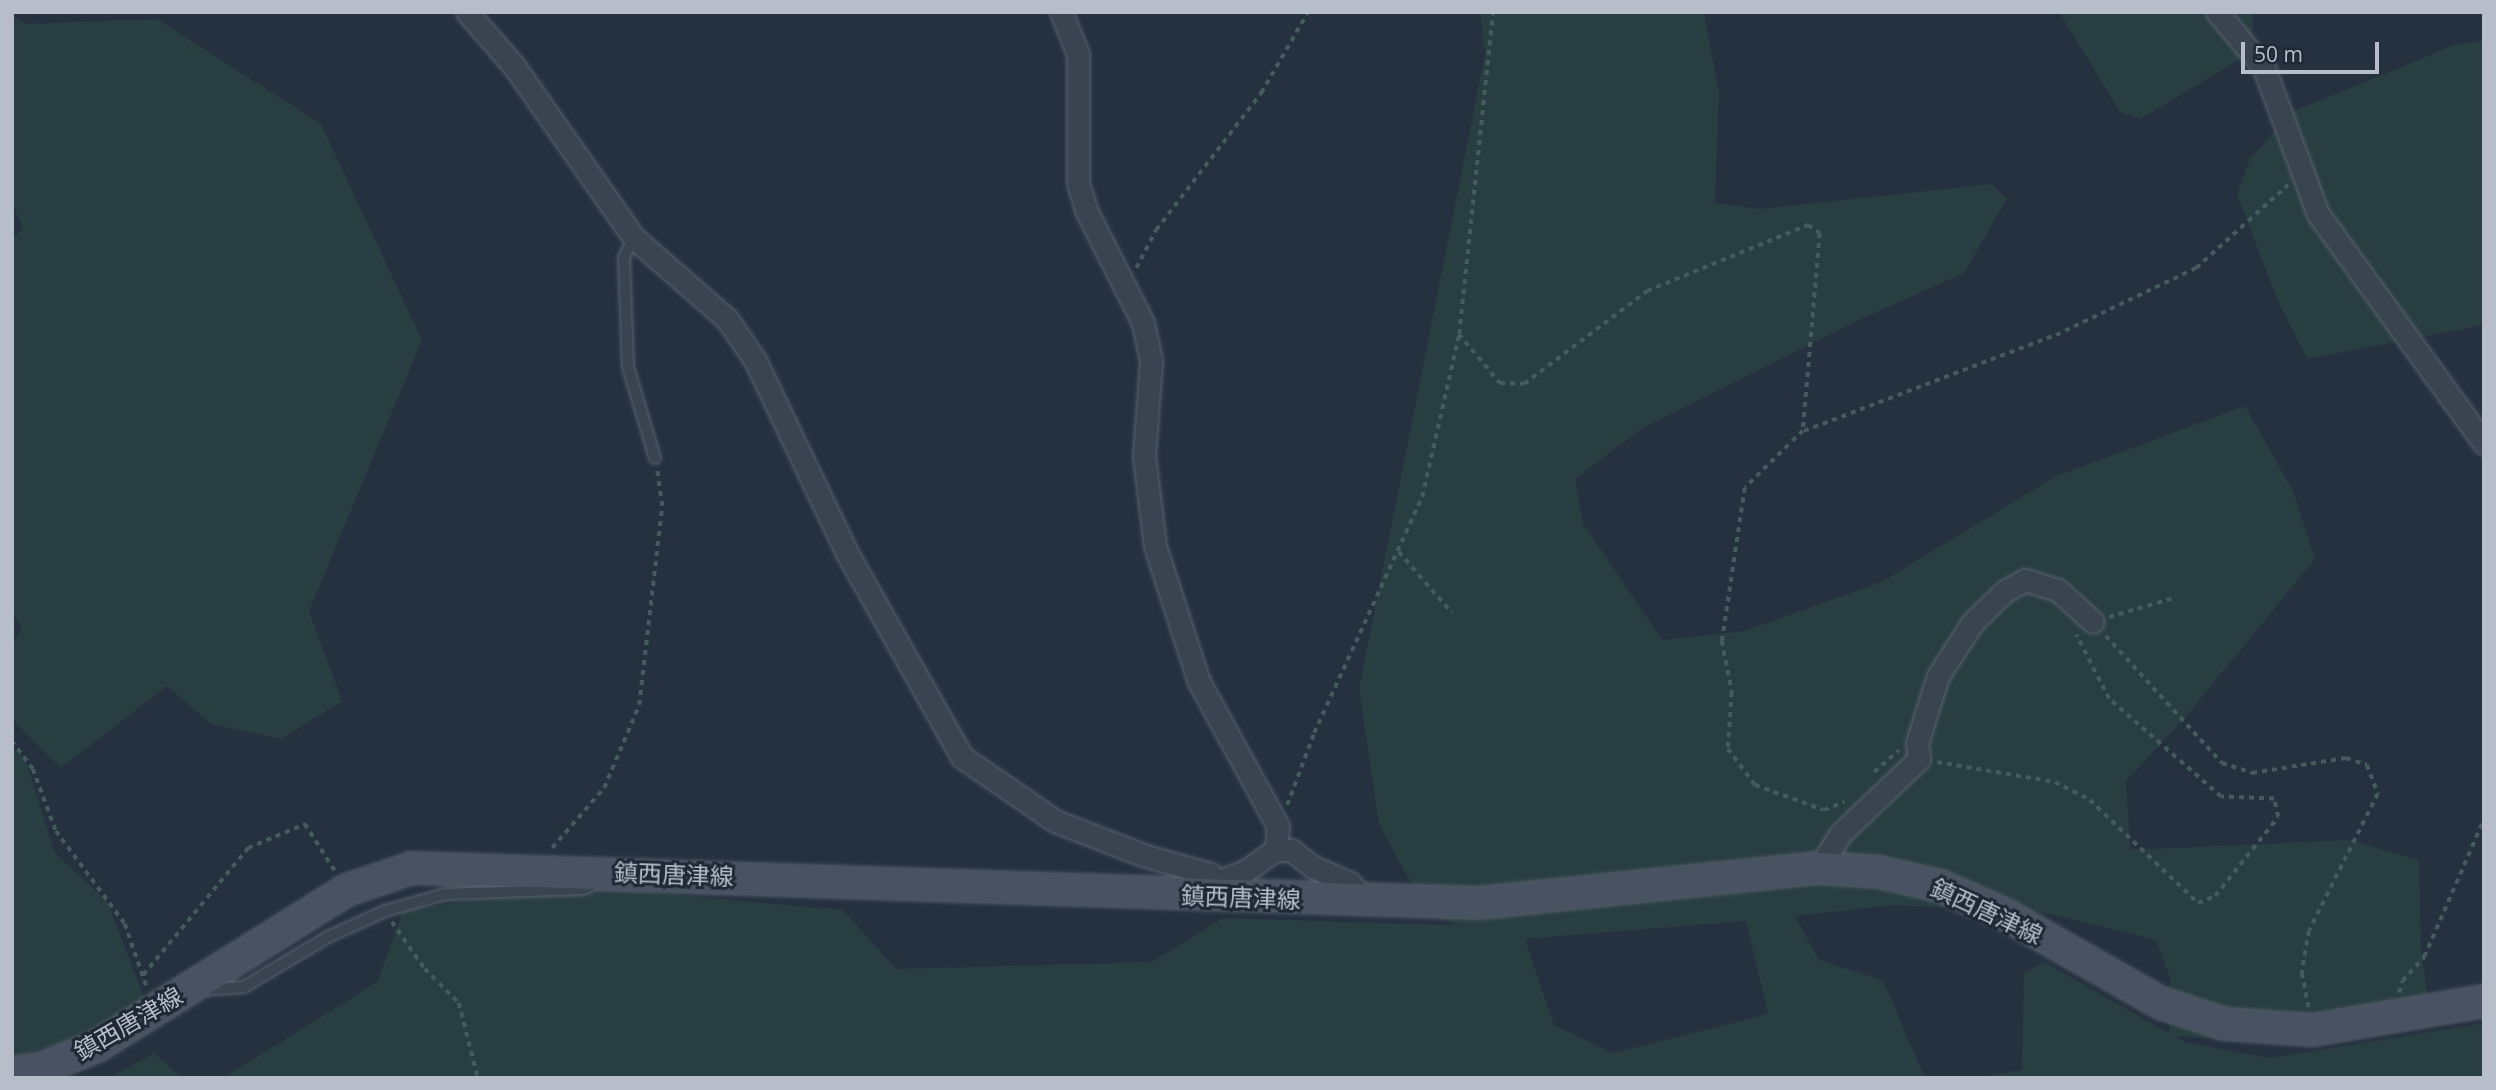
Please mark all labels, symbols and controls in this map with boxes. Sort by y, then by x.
scale bar [2244,28,2382,72]
text: 50 m [2254,40,2303,68]
street label: 鎮西唐津線 [614,858,734,890]
street label: 鎮西唐津線 [1927,873,2047,949]
street label: 鎮西唐津線 [1181,881,1301,913]
street label: 鎮西唐津線 [69,981,187,1065]

